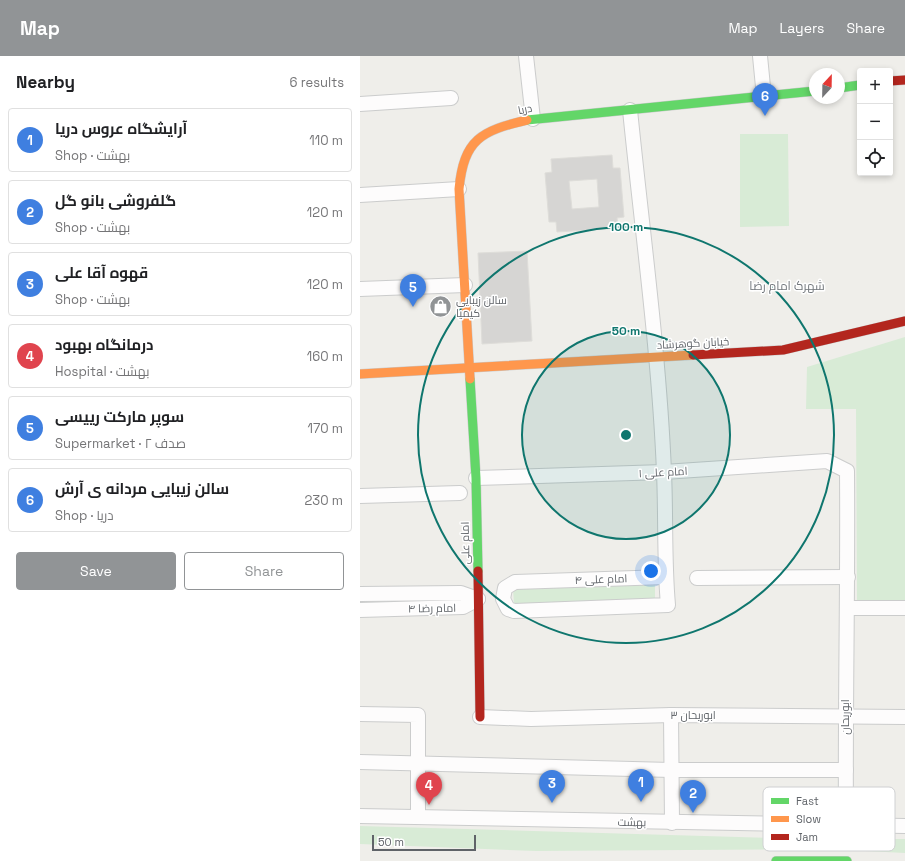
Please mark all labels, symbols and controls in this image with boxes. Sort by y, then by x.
text: Map [20,16,60,41]
text: Map [728,19,758,37]
text: Layers [780,19,824,37]
text: Share [846,19,885,37]
north arrow [809,68,845,104]
map controls [857,68,893,176]
button: + [857,68,893,104]
text: Nearby [16,71,75,93]
text: 6 results [290,74,344,91]
pin: 6 [752,83,778,116]
street label: دریا [517,101,533,117]
button: − [857,104,893,140]
text: آرایشگاه عروس دریا [55,119,187,138]
text: 1 [27,132,33,149]
text: 110 m [309,132,343,149]
button: locate [857,140,893,176]
text: Shop · بهشت [55,147,130,164]
text: گلفروشی بانو گل [55,191,176,210]
text: 2 [26,204,34,221]
text: 120 m [307,204,343,221]
text: Shop · بهشت [55,219,130,236]
text: 100 m [609,219,643,235]
text: قهوه آقا علی [55,263,148,282]
pin: 5 [400,274,426,307]
text: 3 [26,276,34,293]
text: 120 m [307,276,343,293]
district label: شهرک امام رضا [749,278,825,294]
text: Shop · بهشت [55,291,130,308]
shop icon: سالن زیبایی کیمیا [427,293,453,319]
place label: سالن زیبایی کیمیا [456,293,507,320]
text: 50 m [612,323,640,339]
street label: خیابان گوهرشاد [656,334,730,352]
text: درمانگاه بهبود [55,335,154,354]
text: 4 [26,348,34,365]
text: 160 m [307,348,343,365]
text: Hospital · بهشت [55,363,150,380]
text: سوپر مارکت رییسی [55,407,184,426]
text: 5 [26,420,34,437]
text: 170 m [307,420,343,437]
centre of rings [619,428,633,442]
text: Supermarket · صدف ۲ [55,435,186,452]
street label: امام علی ۱ [638,464,688,481]
text: سالن زیبایی مردانه ی آرش [55,479,229,498]
text: 6 [26,492,34,509]
text: 230 m [305,492,343,509]
text: Shop · دریا [55,507,113,524]
street label: امام علی [458,522,473,564]
button: Save [16,552,176,590]
button: Share [184,552,344,590]
your location [641,561,661,581]
street label: امام علی ۴ [574,571,628,588]
street label: امام رضا ۴ [408,601,456,616]
street label: ابوریحان [838,699,852,735]
street label: ابوریحان ۳ [670,708,716,722]
pin: 1 [628,769,654,802]
pin: 3 [539,770,565,803]
pin: 4 [416,772,442,805]
pin: 2 [680,780,706,813]
legend [763,787,895,851]
text: Fast [796,794,819,808]
text: Slow [796,812,821,826]
street label: بهشت [618,815,646,829]
text: Jam [796,830,818,844]
scale bar [372,833,476,852]
text: 50 m [378,835,404,849]

